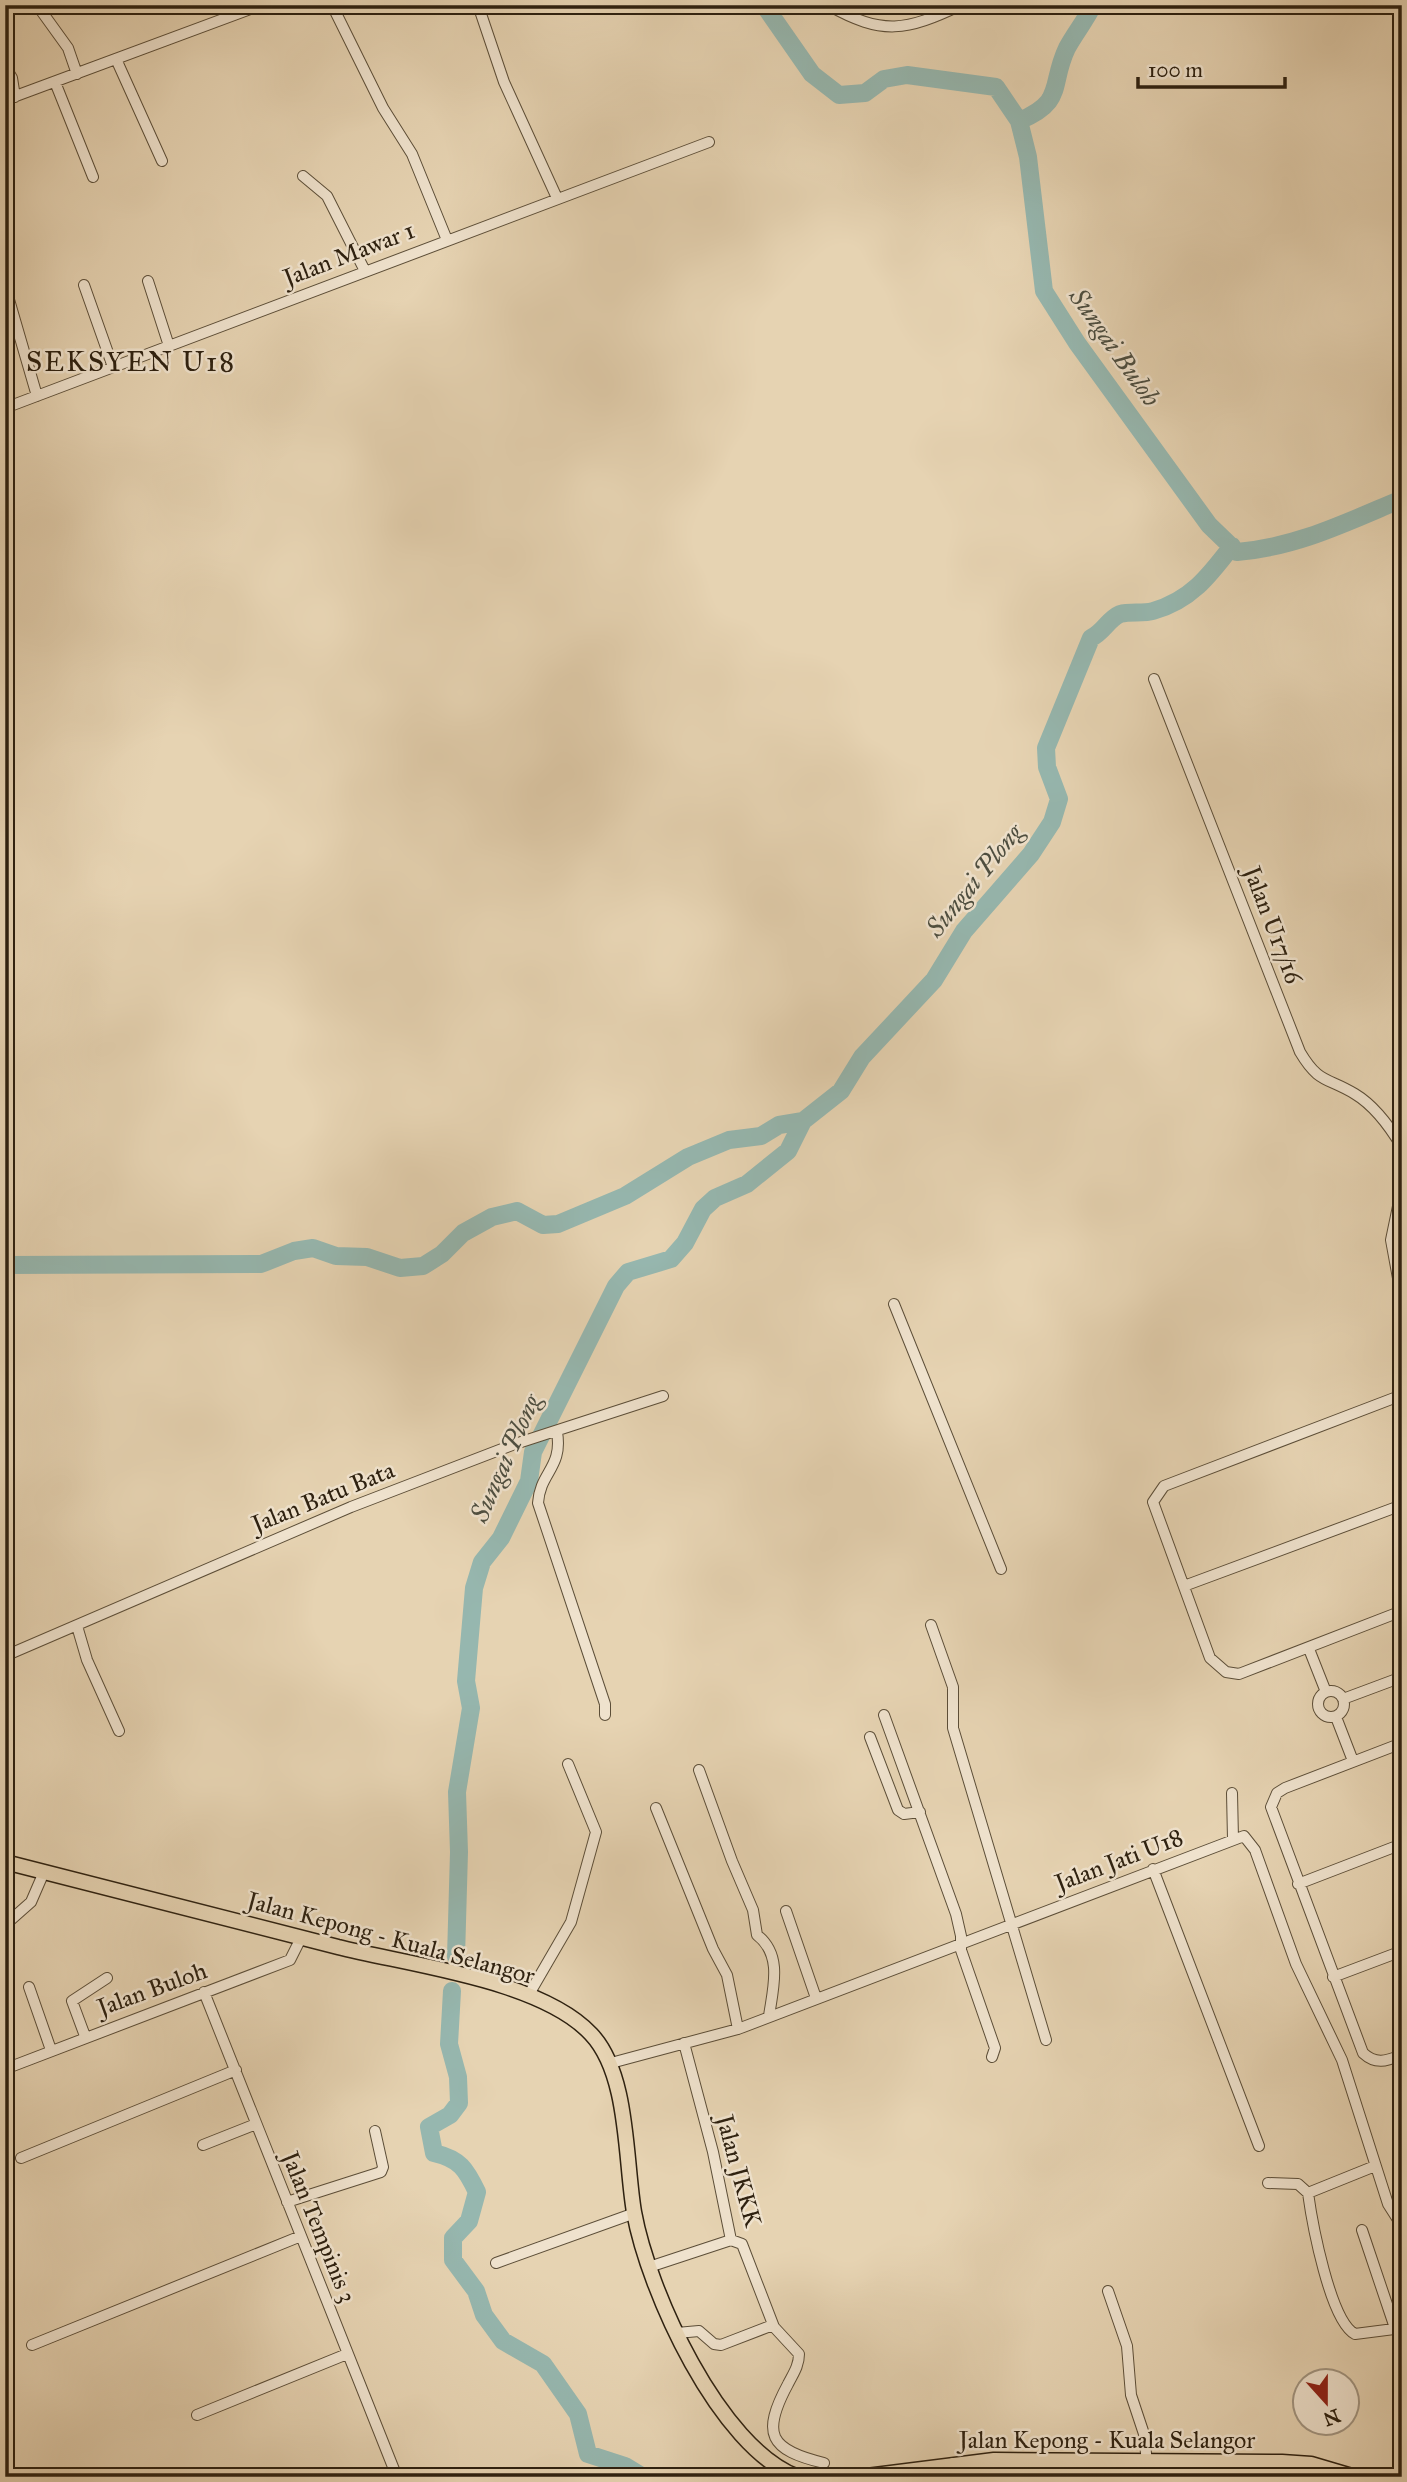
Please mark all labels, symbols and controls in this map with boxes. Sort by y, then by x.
scale bar [1138,46,1284,90]
text: 100 m [1148,57,1203,83]
street label: Jalan Mawar 1 [276,215,419,294]
water label: Sungai Buloh [1062,281,1168,413]
district label: SEKSYEN U18 [26,344,236,379]
water label: Sungai Plong [918,815,1031,944]
street label: Jalan U17/16 [1236,859,1309,989]
water label: Sungai Plong [462,1387,548,1528]
street label: Jalan Batu Bata [245,1454,399,1540]
street label: Jalan Jati U18 [1048,1822,1187,1899]
street label: Jalan Kepong - Kuala Selangor [241,1884,538,1991]
street label: Jalan Buloh [90,1955,211,2024]
street label: Jalan JKKK [709,2109,769,2231]
street label: Jalan Tempinis 3 [274,2144,363,2307]
north arrow [1292,2366,1362,2436]
text: N [1320,2404,1344,2431]
street label: Jalan Kepong - Kuala Selangor [956,2425,1255,2455]

